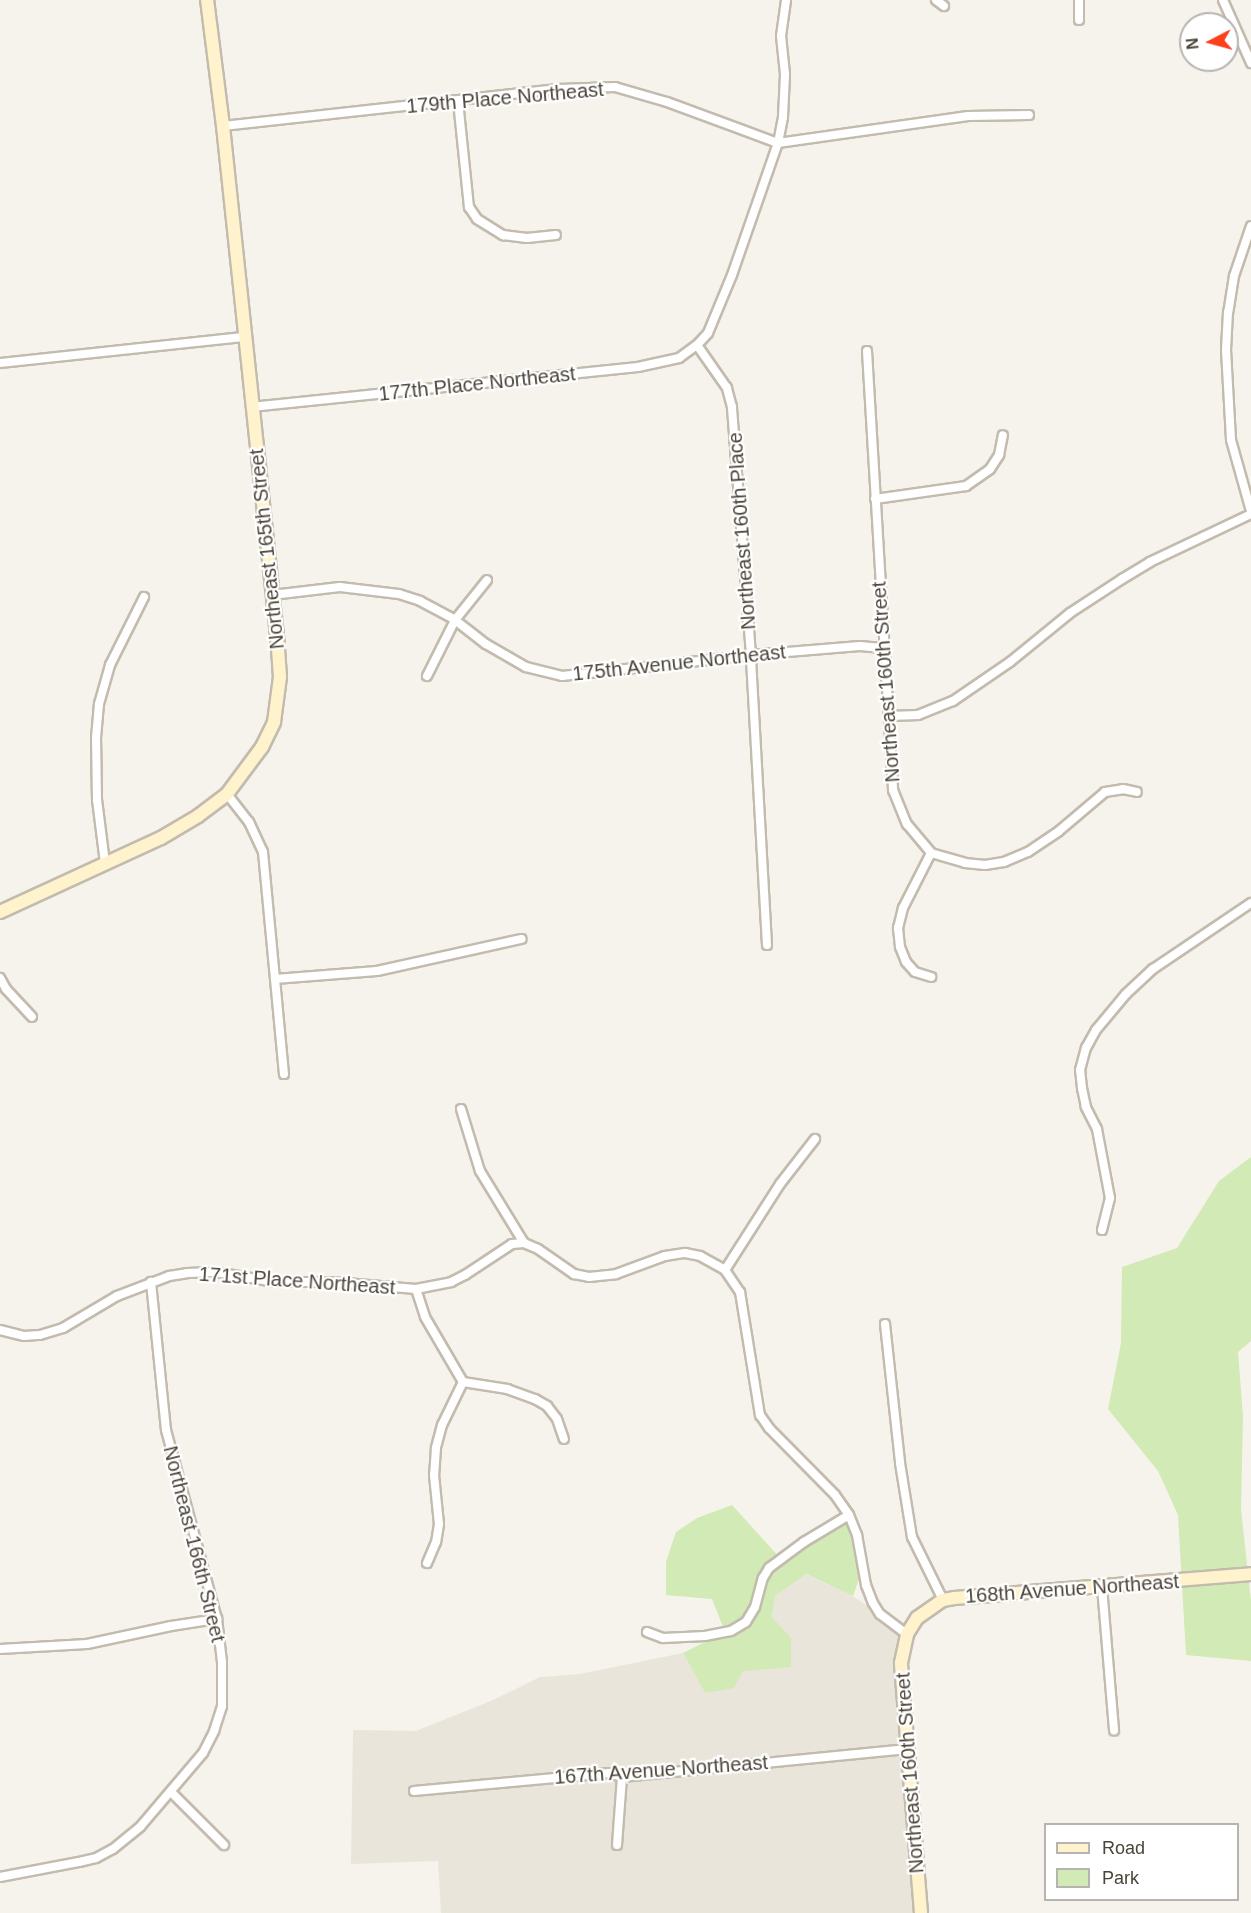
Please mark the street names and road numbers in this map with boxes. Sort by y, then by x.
street label: 179th Place Northeast [405,77,605,119]
street label: 177th Place Northeast [377,362,577,406]
street label: Northeast 160th Place [723,431,761,631]
street label: Northeast 165th Street [245,448,289,650]
street label: Northeast 160th Street [867,581,905,783]
street label: 175th Avenue Northeast [571,640,787,686]
street label: 171st Place Northeast [198,1262,396,1300]
street label: Northeast 166th Street [158,1443,230,1645]
street label: 168th Avenue Northeast [964,1570,1180,1608]
street label: Northeast 160th Street [891,1672,929,1874]
street label: 167th Avenue Northeast [553,1751,769,1789]

